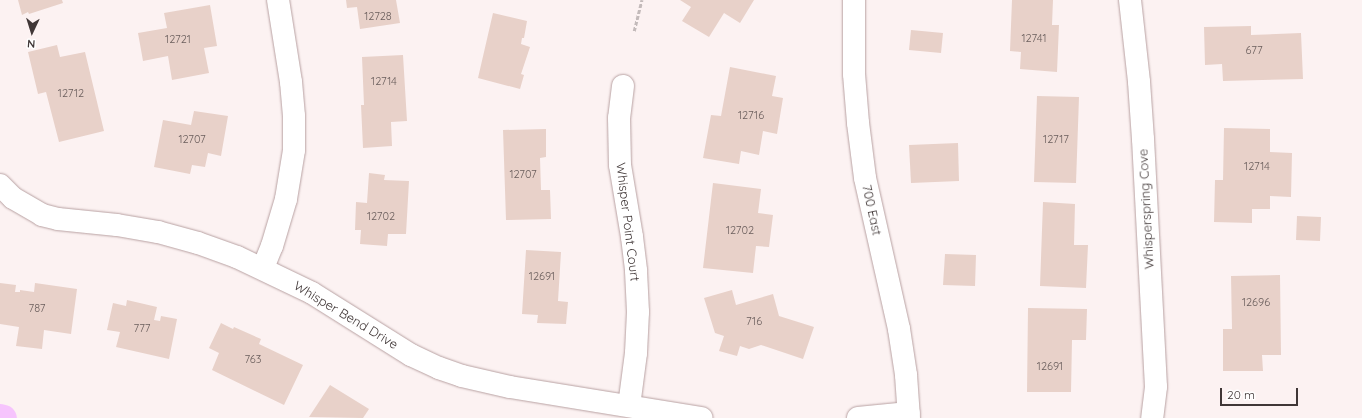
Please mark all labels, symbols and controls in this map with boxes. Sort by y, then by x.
house number: 12728 [364,9,392,23]
north arrow [12,12,52,52]
house number: 12741 [1022,31,1046,45]
house number: 12721 [165,32,191,46]
text: N [27,37,36,51]
house number: 677 [1245,43,1263,57]
house number: 12714 [371,74,397,88]
house number: 12712 [58,86,84,100]
house number: 12716 [738,108,764,122]
house number: 12707 [178,132,206,146]
house number: 12717 [1043,132,1069,146]
street label: Whisperspring Cove [1135,148,1157,270]
house number: 12714 [1244,159,1270,173]
street label: Whisper Point Court [613,162,643,282]
house number: 12707 [509,167,537,181]
street label: 700 East [859,183,885,237]
house number: 12702 [367,209,395,223]
house number: 12702 [726,223,754,237]
house number: 12691 [529,269,555,283]
street label: Whisper Bend Drive [291,278,401,352]
house number: 12696 [1242,295,1270,309]
house number: 787 [29,301,45,315]
house number: 716 [746,314,762,328]
house number: 777 [134,321,150,335]
house number: 763 [245,352,261,366]
house number: 12691 [1037,359,1063,373]
scale bar [1222,380,1300,406]
text: 20 m [1227,387,1255,402]

